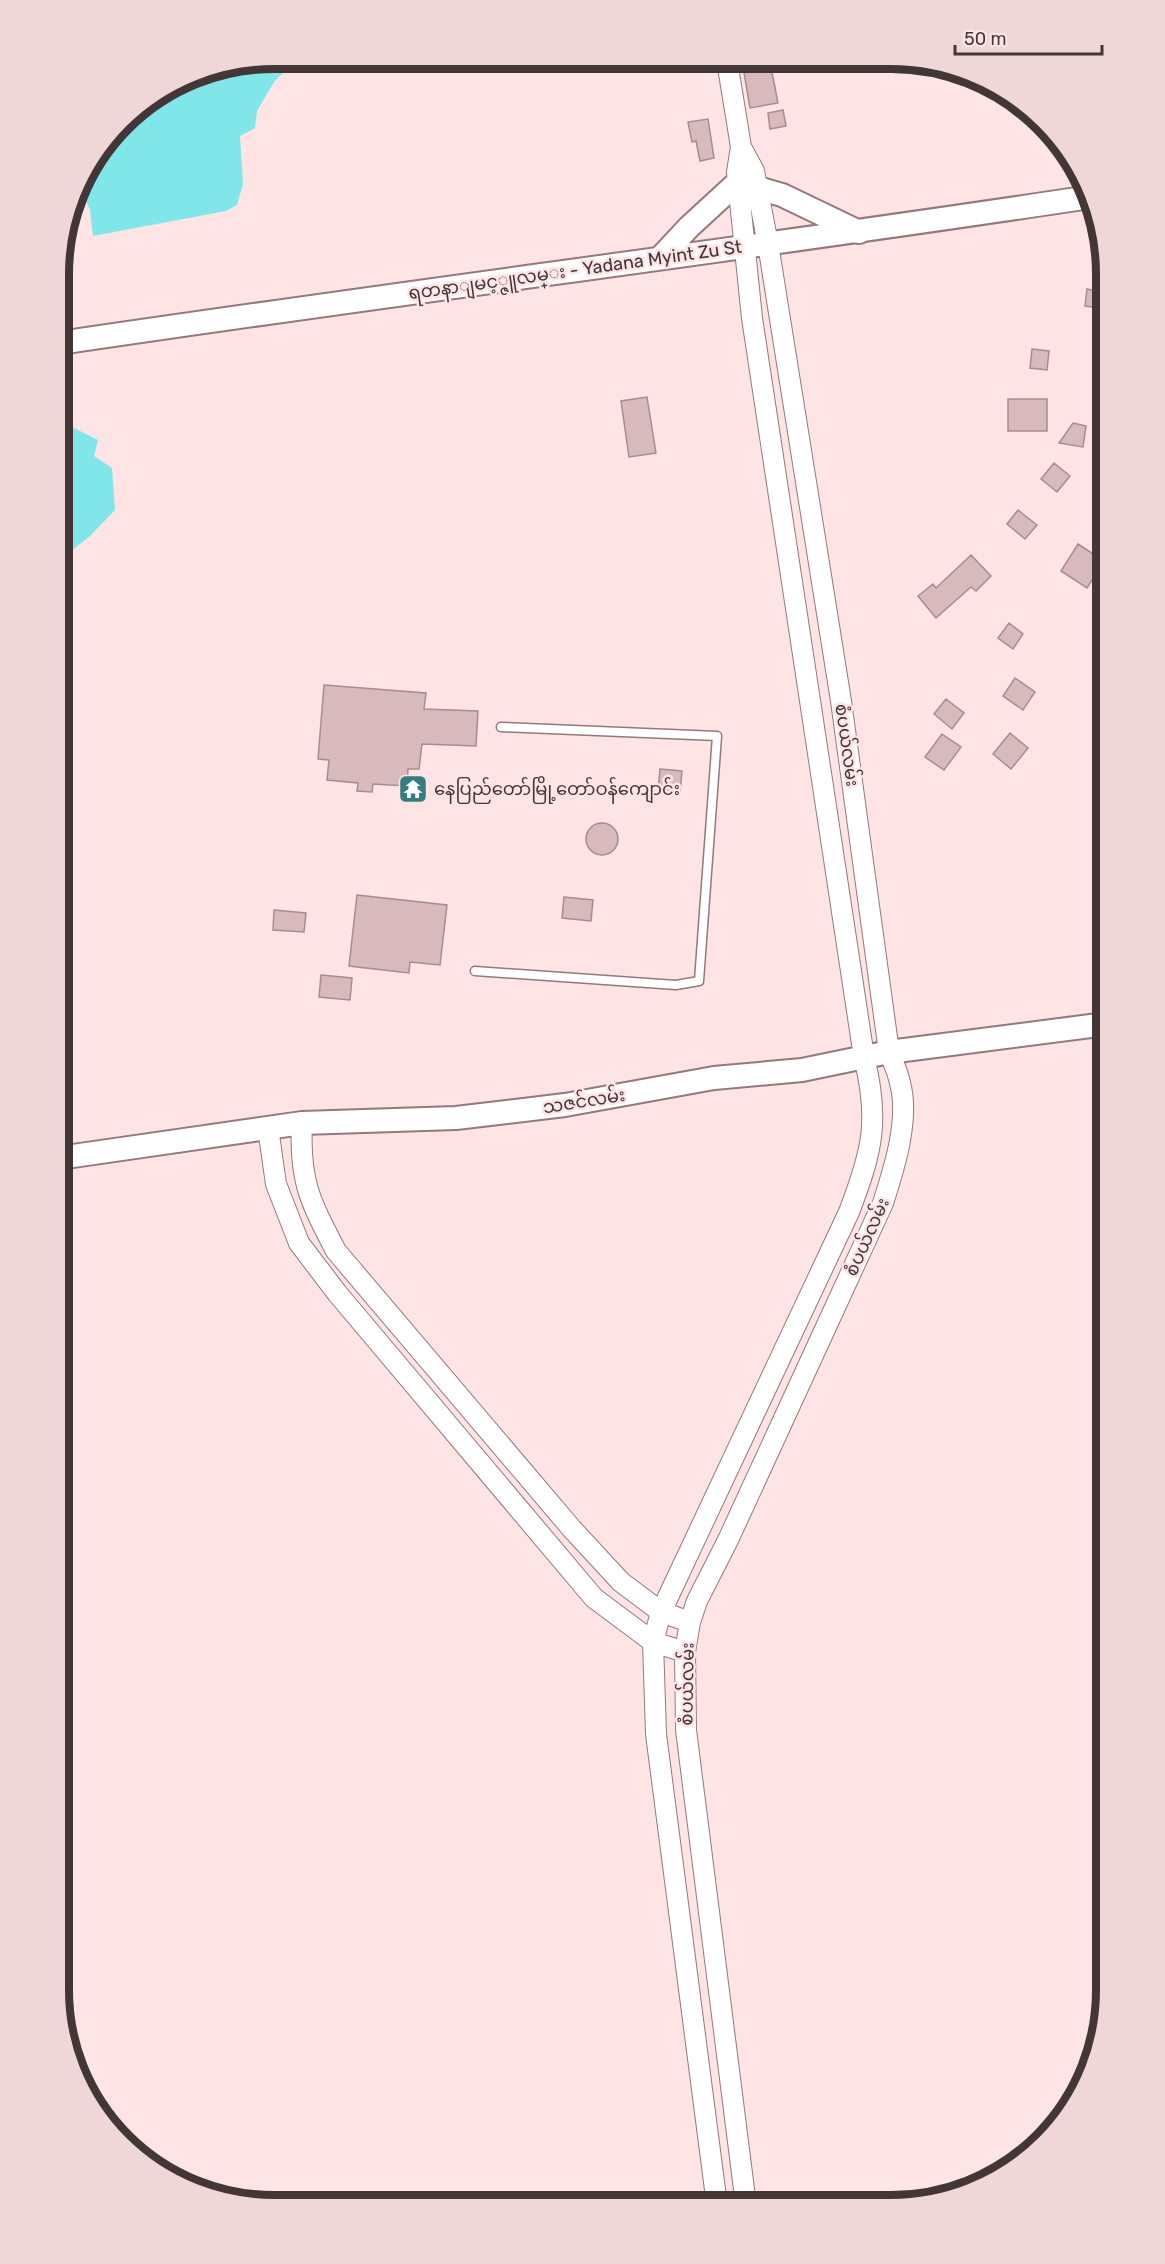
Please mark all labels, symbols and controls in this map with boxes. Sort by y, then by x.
scale bar [955,18,1102,56]
text: 50 m [964,28,1007,50]
street label: ရတနာျမင့္ဇူလမ္း - Yadana Myint Zu St [407,236,744,309]
street label: စံပယ်လမ်း [830,702,866,788]
temple icon: နေပြည်တော်မြို့တော်ဝန်ကျောင်း [397,773,429,805]
place label: နေပြည်တော်မြို့တော်ဝန်ကျောင်း [434,775,680,804]
street label: သဇင်လမ်း [541,1082,627,1118]
street label: စံပယ်လမ်း [838,1194,894,1279]
street label: စံပယ်လမ်း [673,1642,699,1726]

